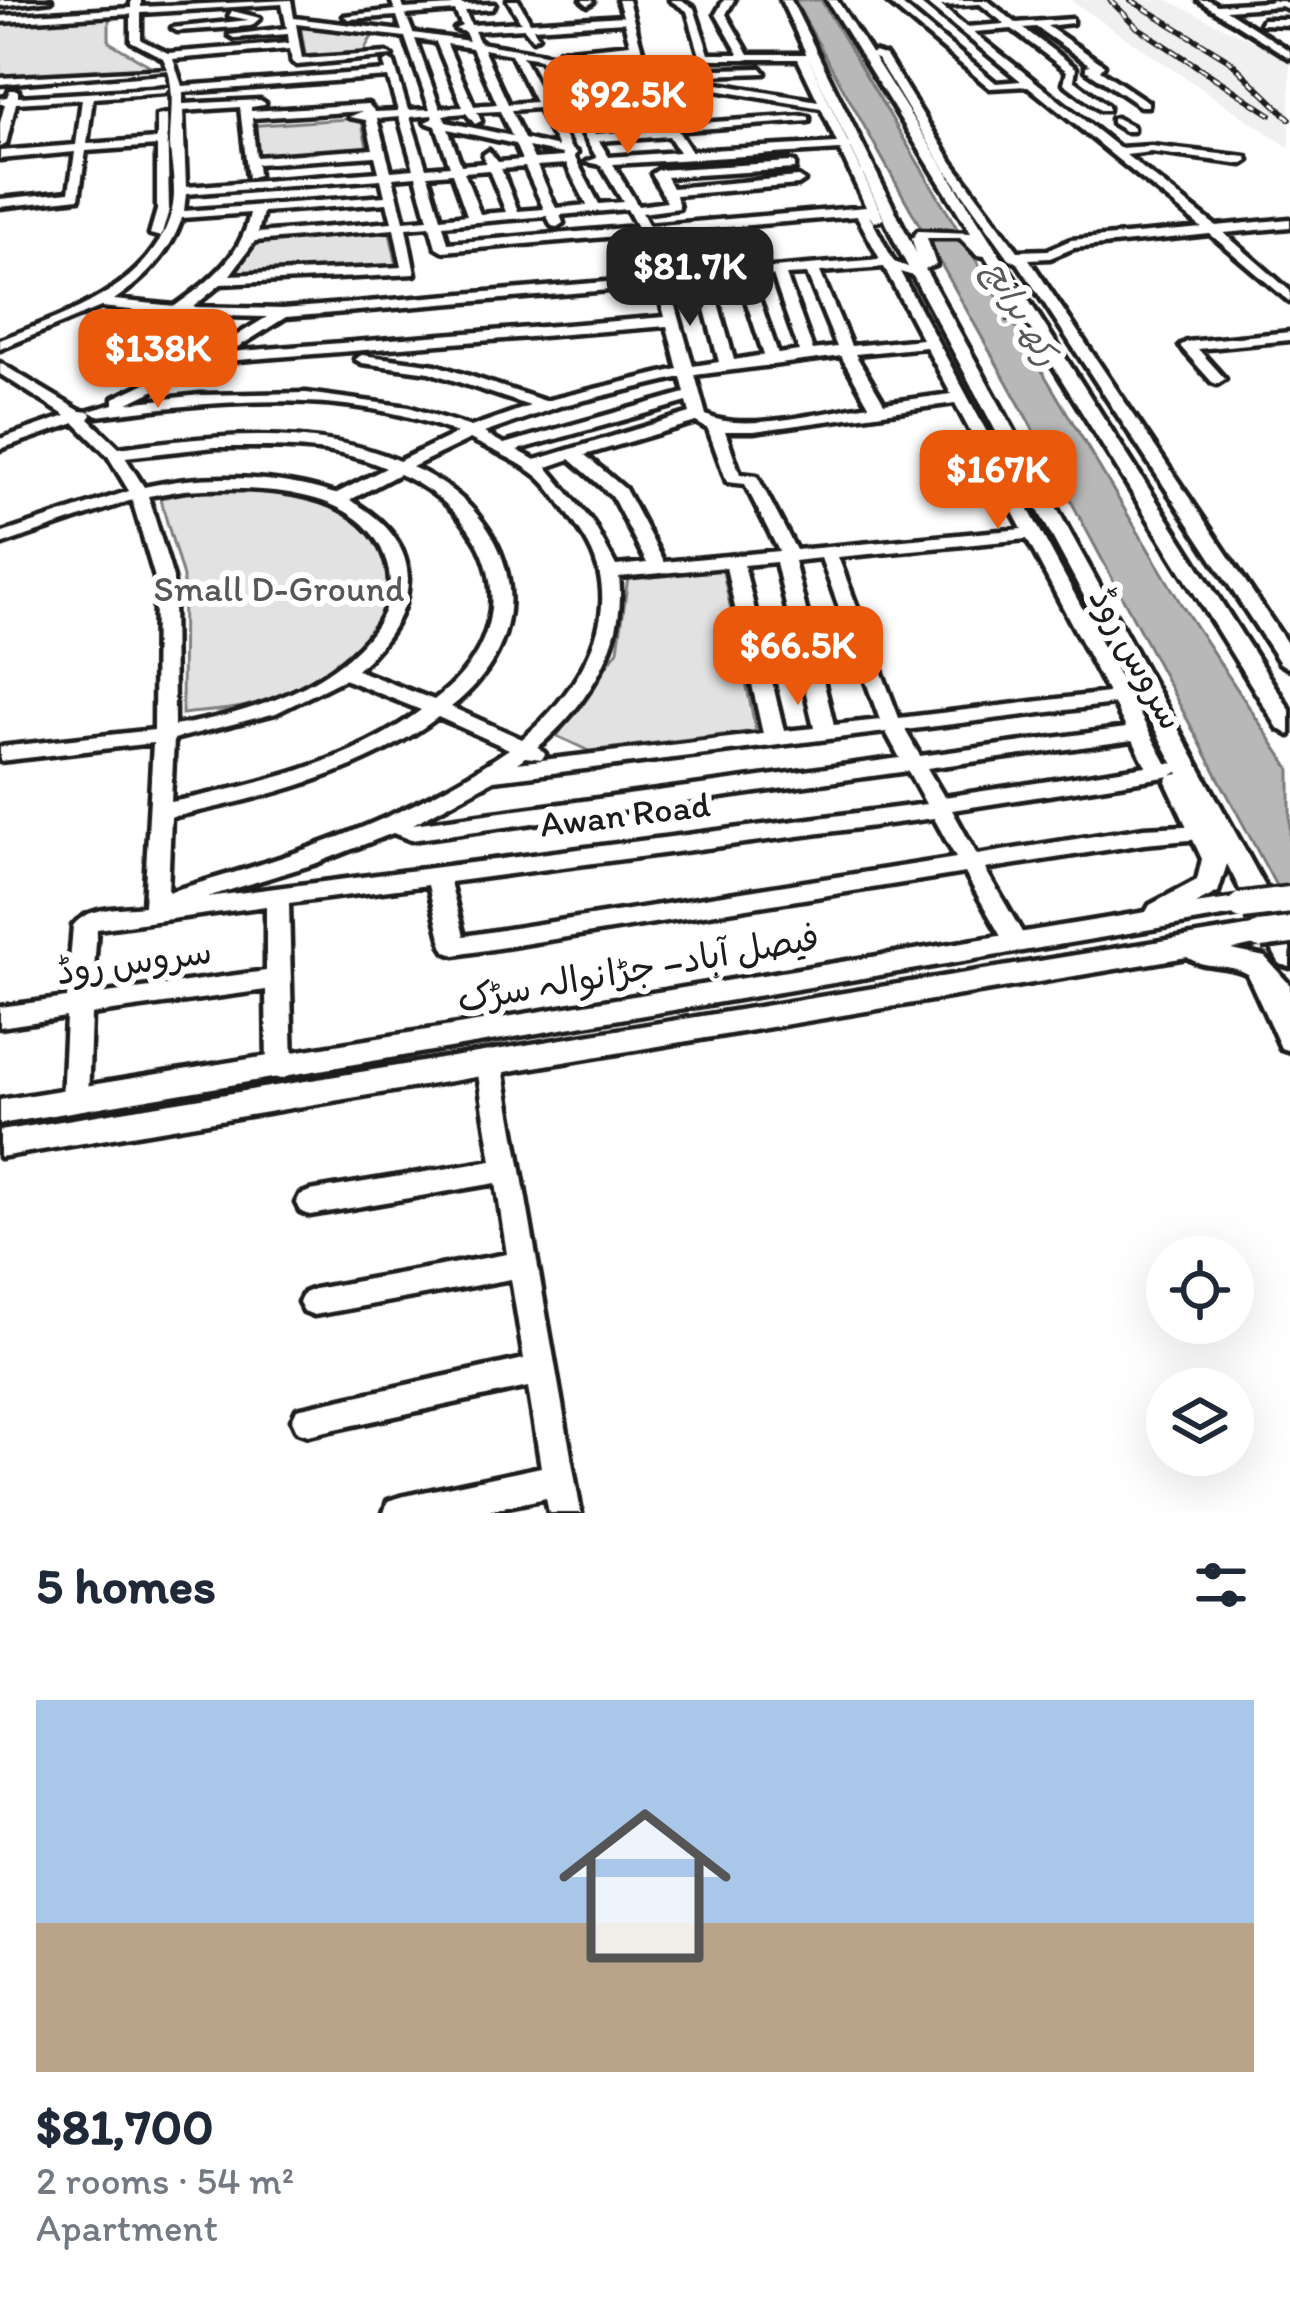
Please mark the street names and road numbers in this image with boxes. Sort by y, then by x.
street label: سروس روڈ [1080,579,1194,737]
street label: Awan Road [537,782,713,846]
street label: فیصل آباد– جڑانوالہ سڑک [454,915,822,1022]
street label: سروس روڈ [54,929,214,993]

